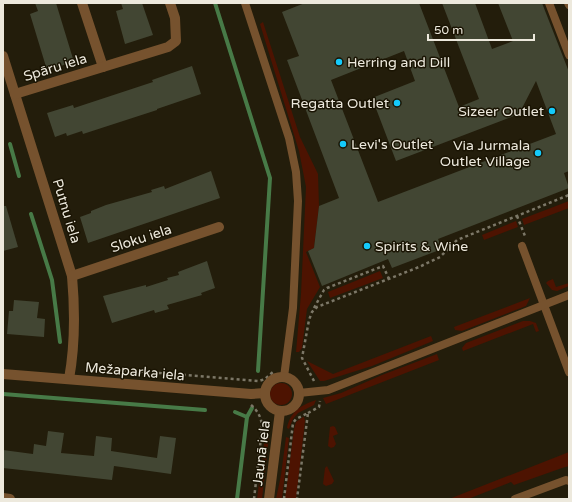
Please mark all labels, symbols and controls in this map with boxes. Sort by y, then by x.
scale bar [428,16,534,42]
text: 50 m [434,23,463,37]
street label: Spāru iela [21,50,89,85]
place label: Herring and Dill [347,54,450,71]
marker: Herring and Dill [334,57,344,67]
place label: Regatta Outlet [290,95,390,112]
marker: Regatta Outlet [392,98,402,108]
place label: Sizeer Outlet [458,103,545,120]
marker: Sizeer Outlet [547,106,557,116]
place label: Levi's Outlet [351,136,434,153]
place label: Via Jurmala Outlet Village [440,137,530,170]
marker: Levi's Outlet [338,139,348,149]
marker: Via Jurmala Outlet Village [533,148,543,158]
street label: Putnu iela [49,177,84,245]
street label: Sloku iela [109,221,174,256]
place label: Spirits & Wine [375,238,468,255]
marker: Spirits & Wine [362,241,372,251]
street label: Mežaparka iela [84,359,185,384]
street label: Jaunā iela [249,419,274,487]

